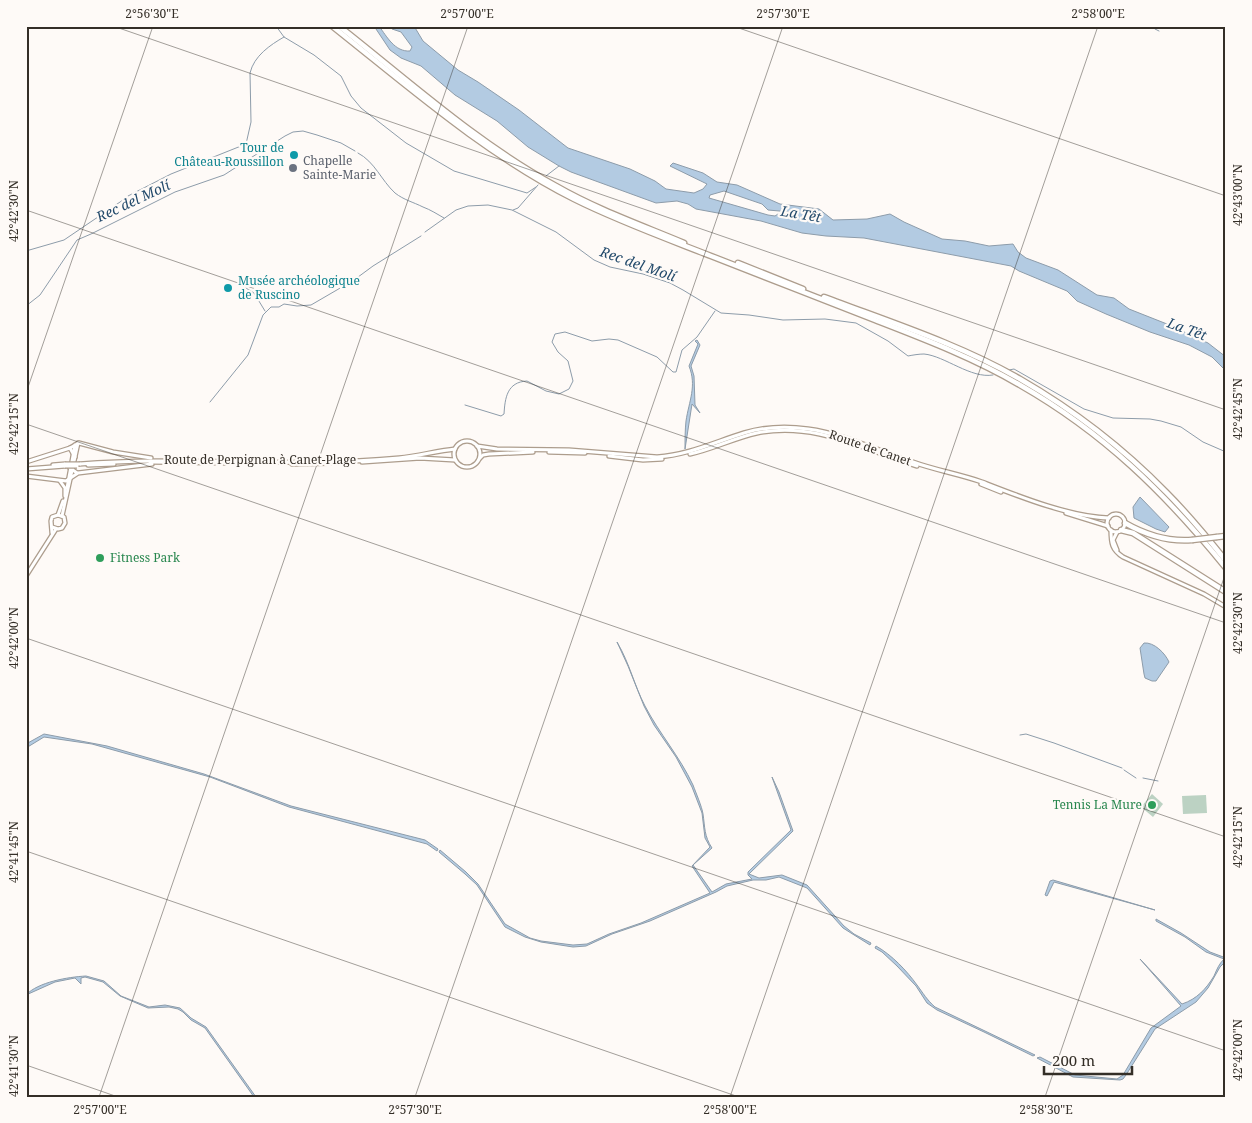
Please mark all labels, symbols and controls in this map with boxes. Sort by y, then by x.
text: 2°56'30"E [125,5,179,22]
text: 2°57'00"E [440,5,494,22]
text: 2°57'30"E [756,5,810,22]
text: 2°58'00"E [1071,5,1125,22]
place label: Tour de Château-Roussillon [174,139,284,170]
marker: Tour de Château-Roussillon [288,149,300,161]
place label: Chapelle Sainte-Marie [303,152,376,183]
marker: Chapelle Sainte-Marie [287,162,299,174]
text: 42°43'00"N [1229,164,1246,226]
water label: Rec del Molí [92,174,174,226]
text: 42°42'30"N [5,180,22,242]
water label: La Têt [778,200,824,227]
water label: Rec del Molí [597,241,680,286]
place label: Musée archéologique de Ruscino [238,272,360,303]
marker: Musée archéologique de Ruscino [222,282,234,294]
water label: La Têt [1164,312,1210,345]
text: 42°42'45"N [1229,378,1246,440]
text: 42°42'15"N [5,393,22,455]
street label: Route de Canet [827,426,913,469]
street label: Route de Perpignan à Canet-Plage [164,451,356,468]
place label: Fitness Park [110,549,181,566]
marker: Fitness Park [94,552,106,564]
text: 42°42'30"N [1229,592,1246,654]
text: 42°42'00"N [5,607,22,669]
place label: Tennis La Mure [1053,796,1142,813]
marker: Tennis La Mure [1146,799,1158,811]
text: 42°42'15"N [1229,806,1246,868]
text: 42°41'45"N [5,821,22,883]
text: 42°42'00"N [1229,1019,1246,1081]
text: 42°41'30"N [5,1035,22,1097]
scale bar [1044,1043,1132,1075]
text: 200 m [1052,1050,1095,1070]
text: 2°57'00"E [73,1101,127,1118]
text: 2°57'30"E [388,1101,442,1118]
text: 2°58'00"E [703,1101,757,1118]
text: 2°58'30"E [1019,1101,1073,1118]

